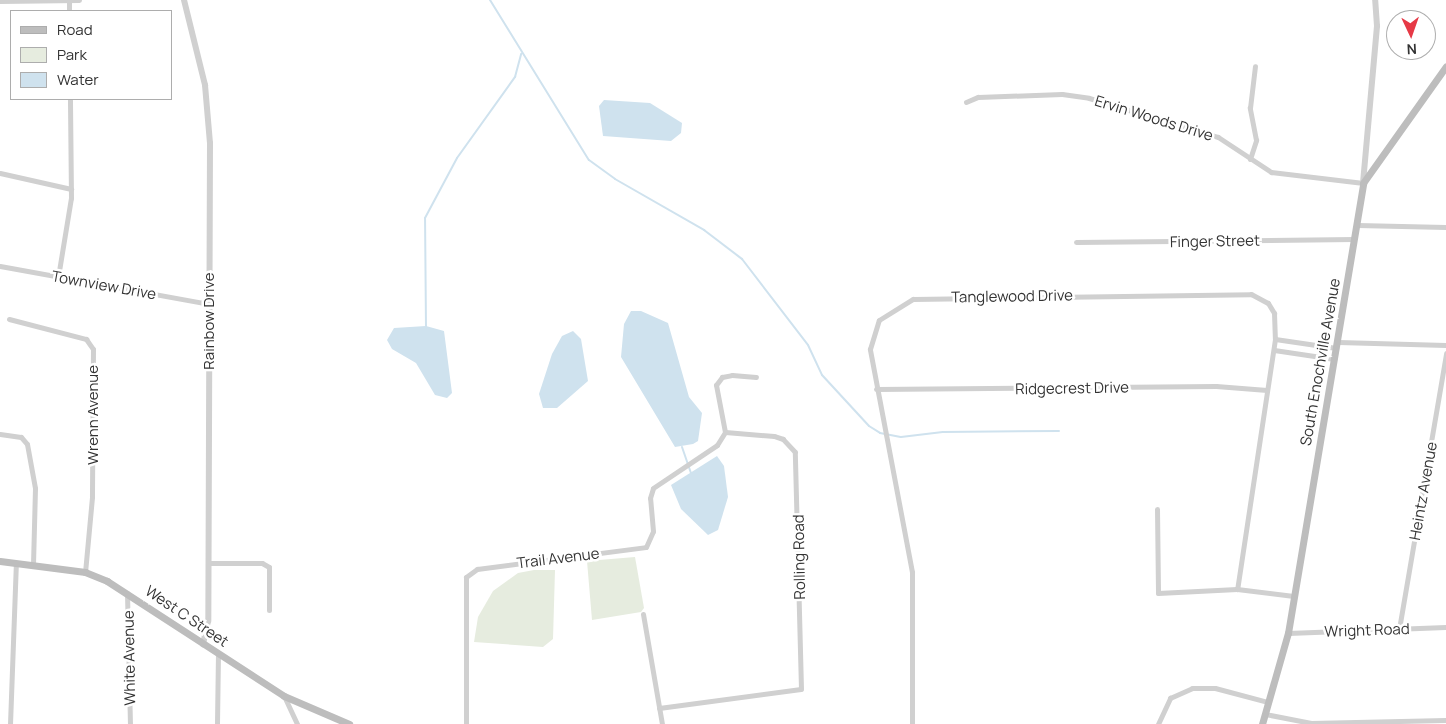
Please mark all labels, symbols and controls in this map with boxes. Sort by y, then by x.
legend [10,10,172,100]
north arrow [1386,10,1436,60]
text: Road [57,19,93,40]
text: N [1406,40,1417,59]
text: Park [57,44,87,65]
text: Water [57,69,99,90]
street label: Ervin Woods Drive [1093,91,1215,145]
street label: Finger Street [1170,231,1260,251]
street label: Townview Drive [50,267,158,303]
street label: Rainbow Drive [200,272,218,370]
street label: South Enochville Avenue [1296,277,1344,447]
street label: Tanglewood Drive [951,286,1073,306]
street label: Wrenn Avenue [84,365,102,465]
street label: Ridgecrest Drive [1015,378,1129,398]
street label: Heintz Avenue [1405,440,1441,542]
street label: Rolling Road [789,514,809,600]
street label: Trail Avenue [516,544,600,572]
street label: West C Street [142,582,232,650]
street label: White Avenue [119,610,139,706]
street label: Wright Road [1324,620,1410,640]

